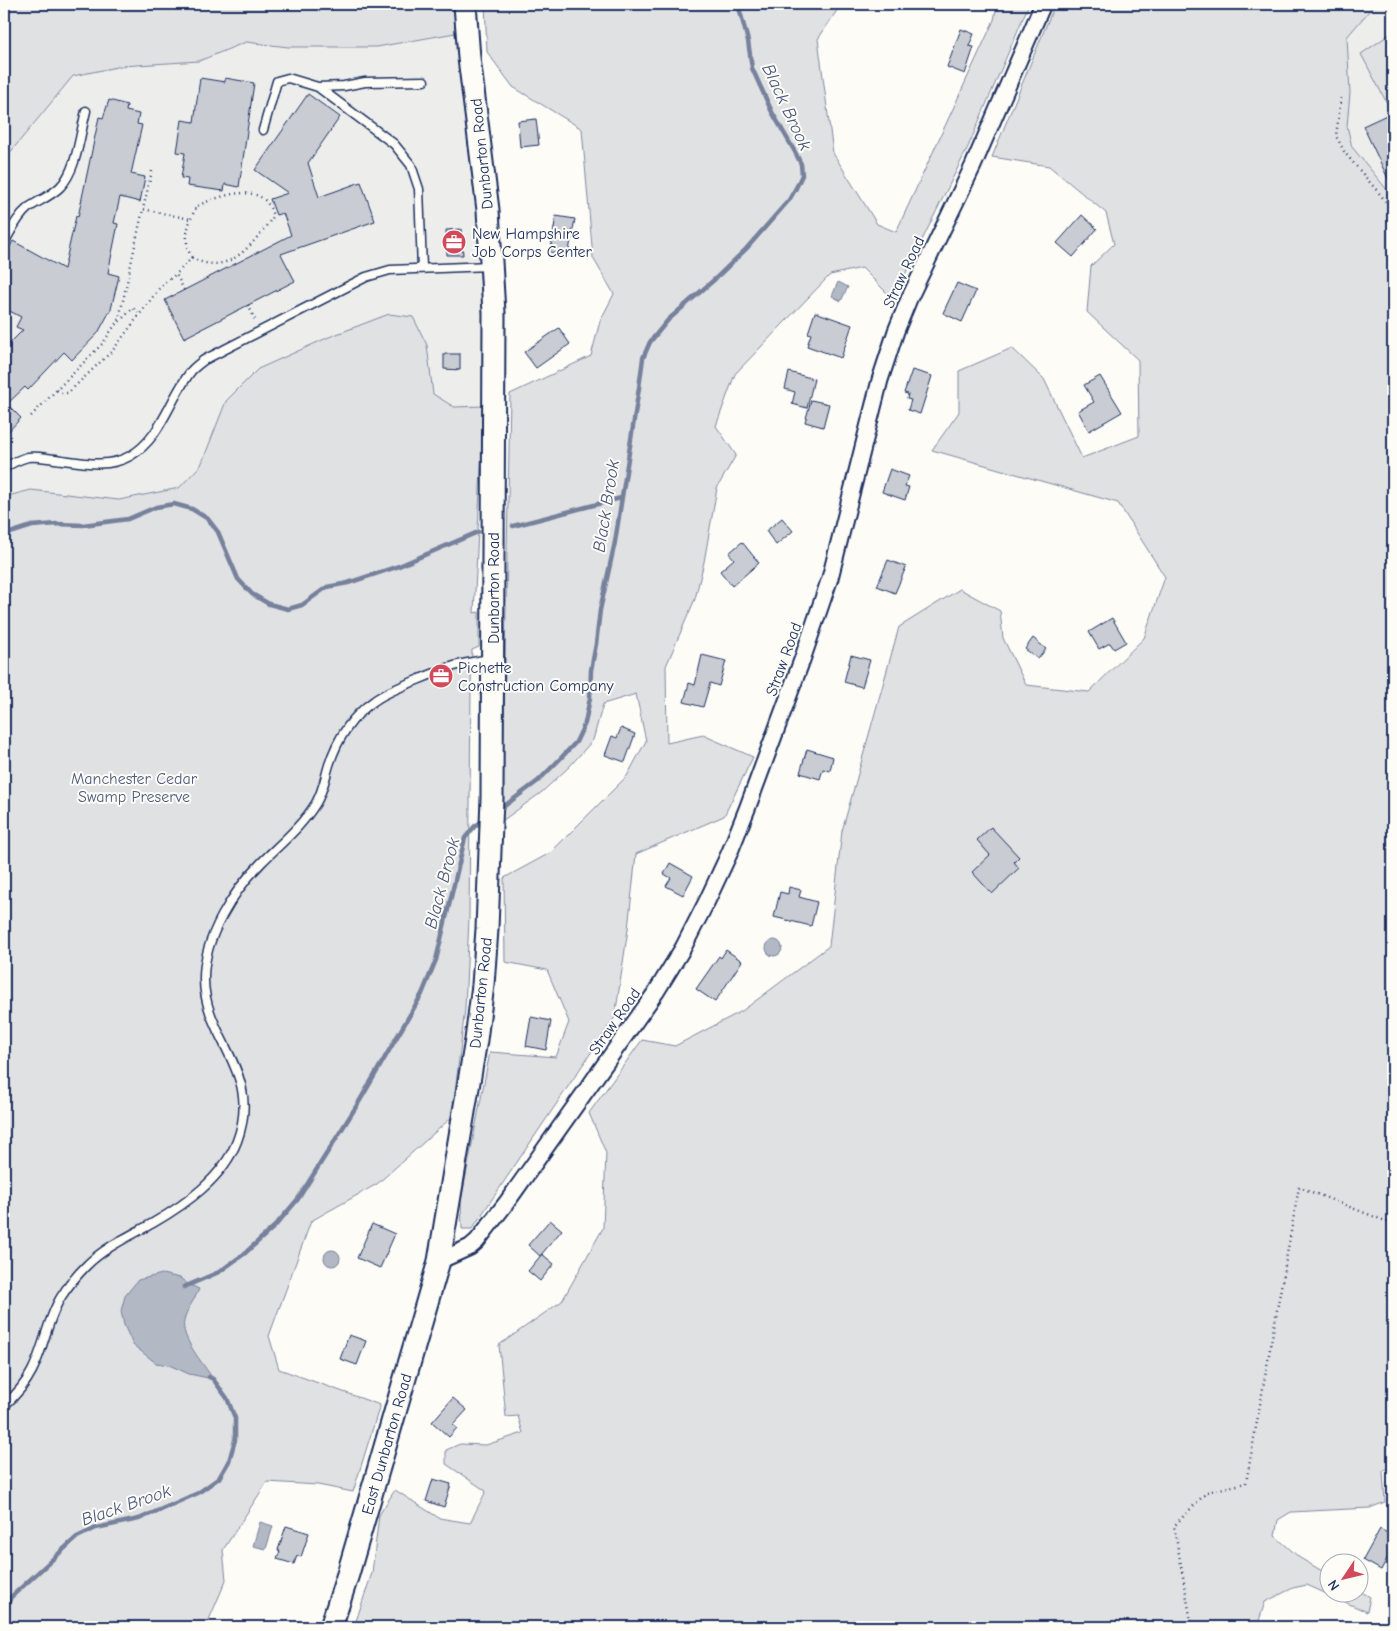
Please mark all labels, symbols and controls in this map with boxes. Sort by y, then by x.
water label: Black Brook [757,60,816,154]
street label: Dunbarton Road [467,97,497,210]
place label: New Hampshire Job Corps Center [472,225,593,261]
office icon: New Hampshire Job Corps Center [441,229,467,255]
street label: Straw Road [879,234,928,311]
water label: Black Brook [589,458,624,554]
street label: Dunbarton Road [485,532,503,644]
street label: Straw Road [762,620,806,699]
place label: Pichette Construction Company [458,659,615,695]
office icon: Pichette Construction Company [428,663,454,689]
park label: Manchester Cedar Swamp Preserve [71,770,198,806]
water label: Black Brook [420,835,465,931]
street label: Dunbarton Road [466,937,496,1050]
street label: Straw Road [585,985,644,1058]
street label: East Dunbarton Road [358,1372,416,1517]
water label: Black Brook [79,1480,174,1531]
north arrow [1320,1554,1370,1604]
text: N [1324,1577,1343,1594]

